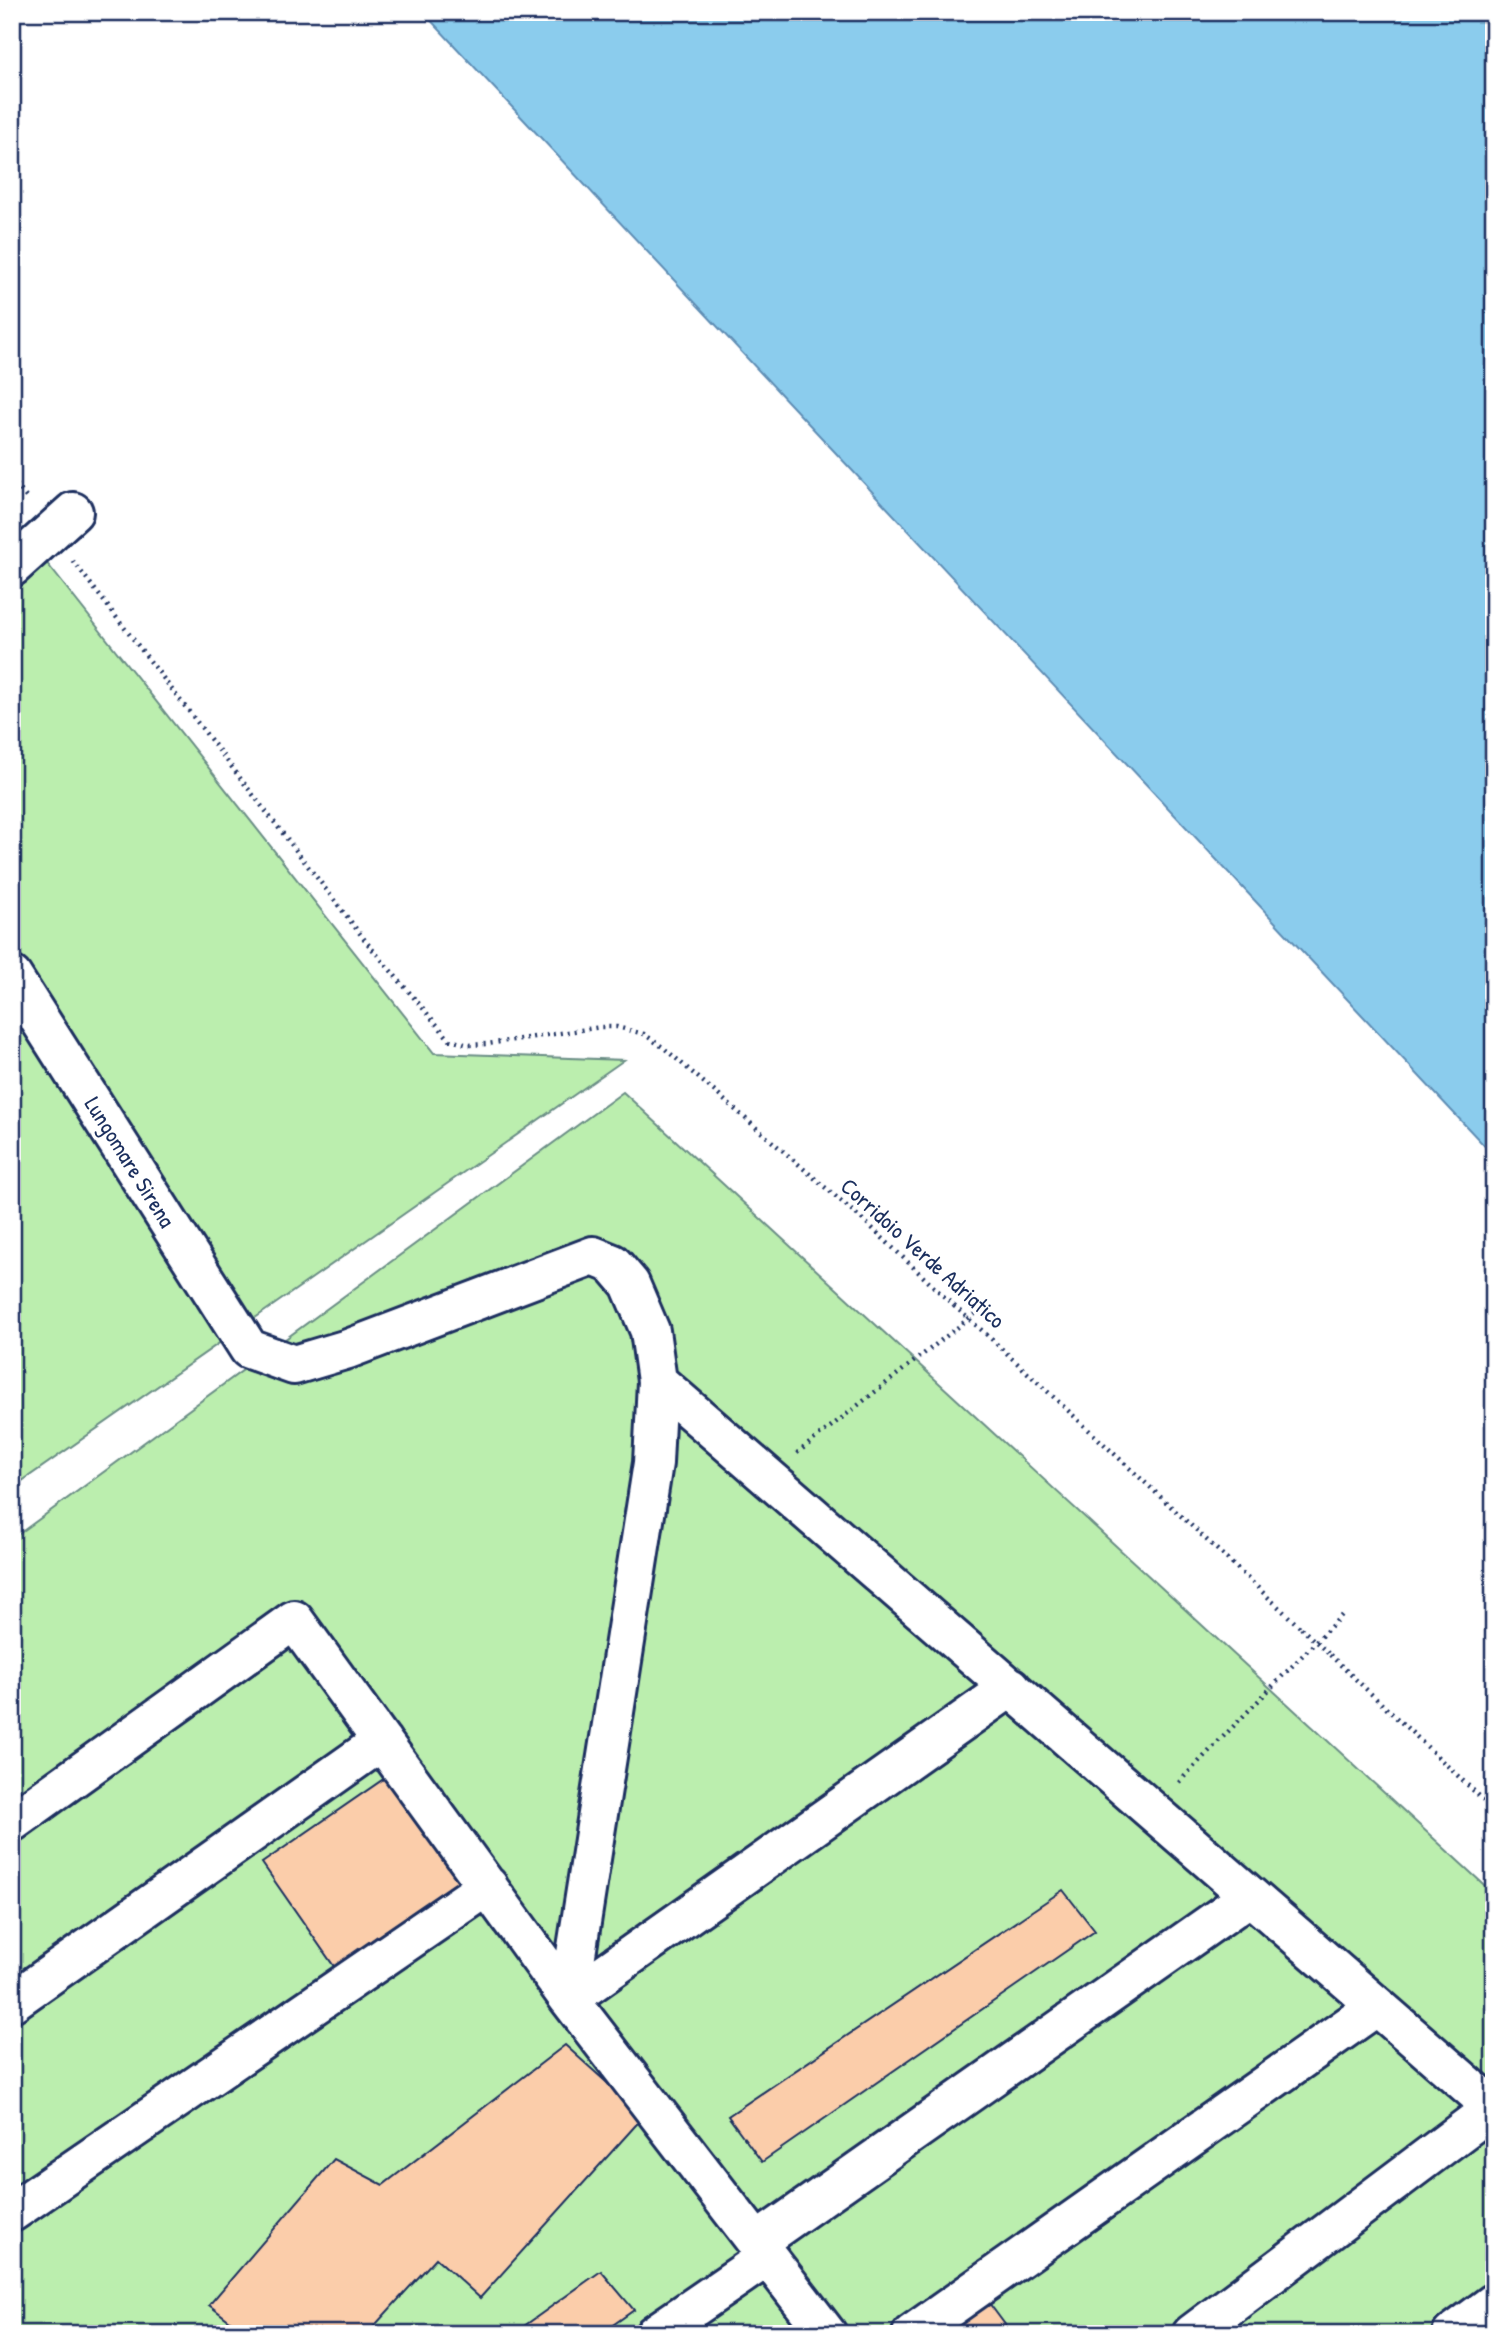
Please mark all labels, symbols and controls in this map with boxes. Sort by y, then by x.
street label: Lungomare Sirena [78,1090,183,1233]
street label: Corridoio Verde Adriatico [834,1170,1012,1335]

